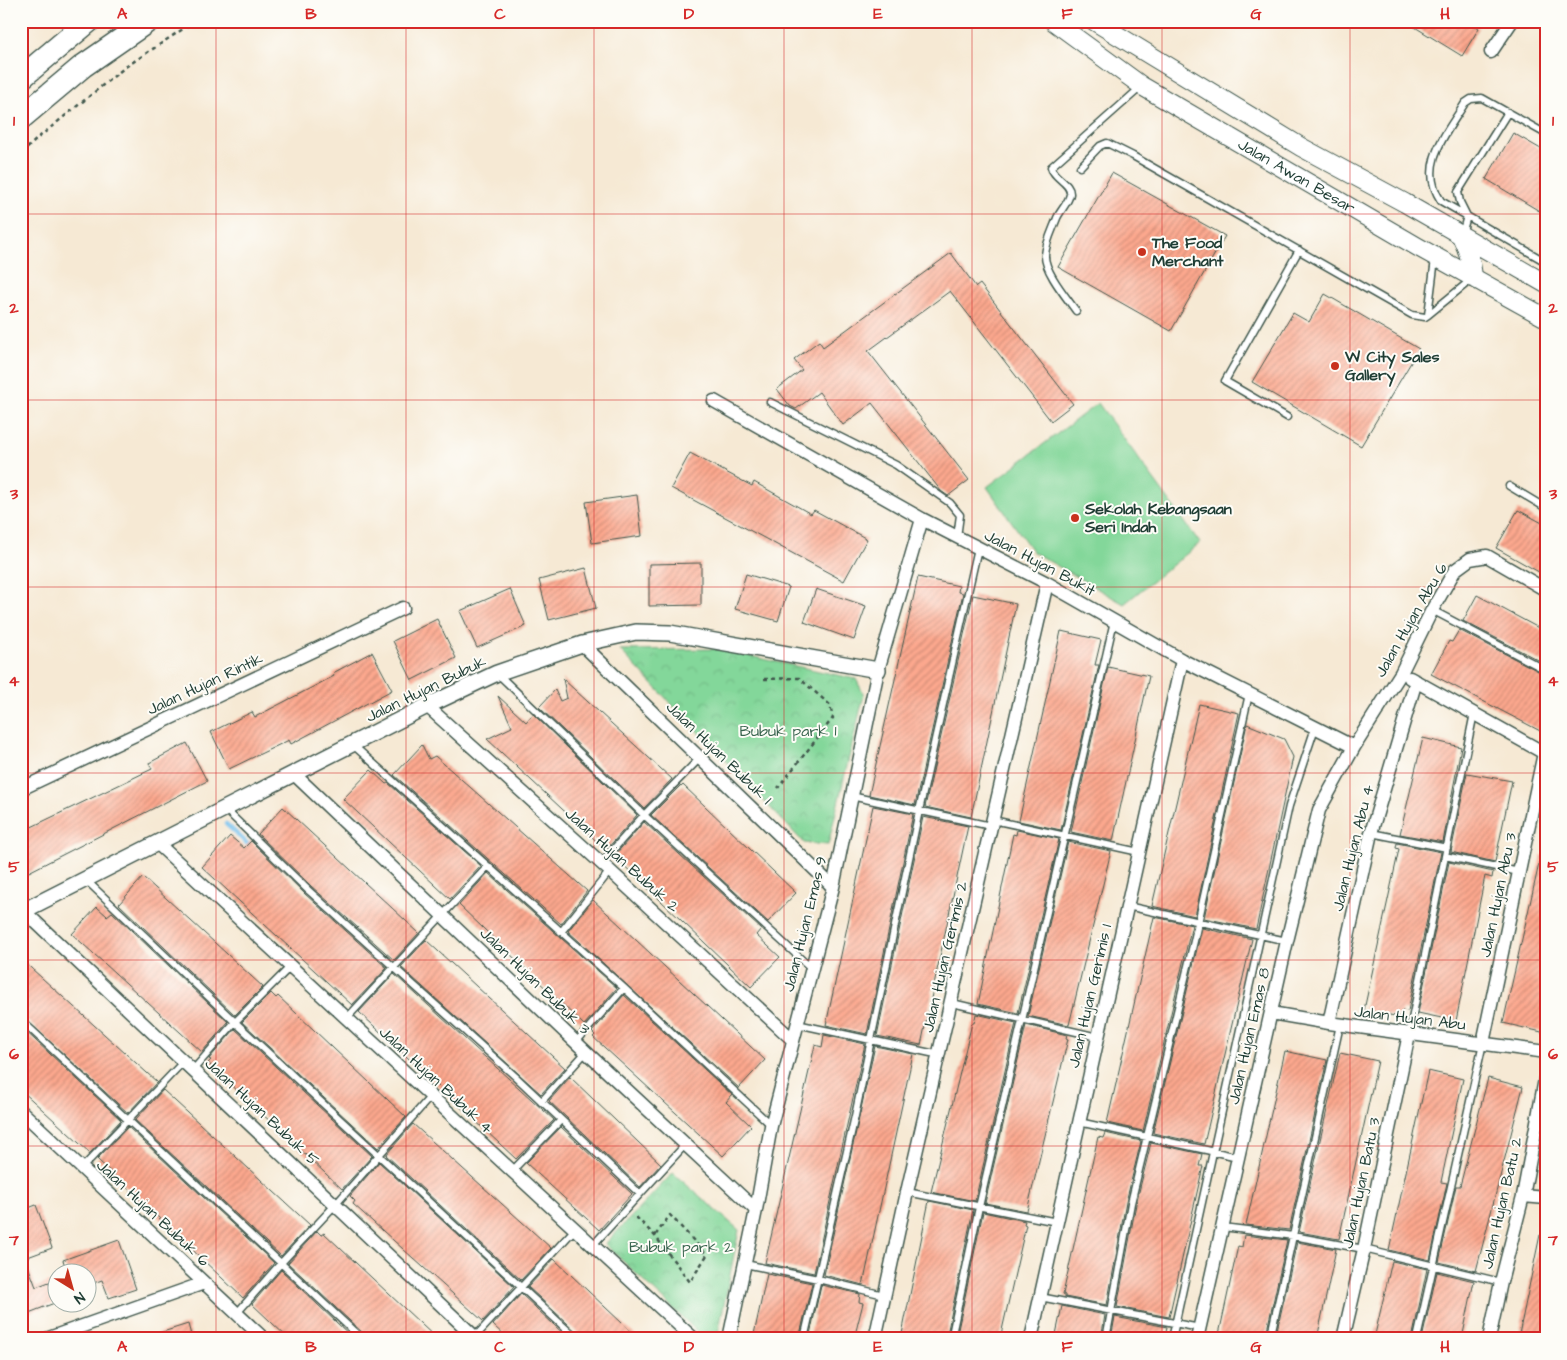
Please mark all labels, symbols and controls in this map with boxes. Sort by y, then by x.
text: A [117,3,128,25]
text: B [305,3,317,25]
text: C [494,3,506,25]
text: D [684,3,695,25]
text: E [873,3,883,25]
text: F [1061,3,1073,25]
text: G [1250,3,1262,25]
text: H [1440,3,1450,25]
text: 1 [13,110,16,132]
text: 1 [1552,110,1555,132]
street label: Jalan Awan Besar [1234,133,1359,219]
place label: The Food Merchant [1151,232,1224,272]
marker: The Food Merchant [1136,246,1148,258]
text: 2 [8,297,19,319]
text: 2 [1547,297,1558,319]
place label: W City Sales Gallery [1344,346,1439,387]
marker: W City Sales Gallery [1329,360,1341,372]
text: 3 [9,483,19,505]
text: 3 [1548,483,1558,505]
place label: Sekolah Kebangsaan Seri Indah [1084,498,1232,538]
marker: Sekolah Kebangsaan Seri Indah [1069,512,1081,524]
street label: Jalan Hujan Bukit [980,524,1100,602]
street label: Jalan Hujan Abu 6 [1369,559,1453,681]
street label: Jalan Hujan Rintik [144,647,267,720]
street label: Jalan Hujan Bubuk [362,650,490,728]
text: 4 [9,670,20,692]
text: 4 [1548,670,1559,692]
street label: Jalan Hujan Bubuk 1 [661,697,777,809]
park label: Bubuk park 1 [740,720,837,742]
street label: Jalan Hujan Abu 4 [1327,782,1379,914]
street label: Jalan Hujan Bubuk 2 [560,803,684,917]
street label: Jalan Hujan Abu 3 [1474,831,1522,959]
street label: Jalan Hujan Emas 9 [778,854,832,994]
text: 5 [8,856,20,878]
text: 5 [1547,856,1559,878]
street label: Jalan Hujan Gerimis 2 [917,879,973,1035]
street label: Jalan Hujan Bubuk 3 [475,922,595,1040]
street label: Jalan Hujan Gerimis 1 [1063,922,1117,1070]
street label: Jalan Hujan Emas 8 [1223,965,1275,1107]
street label: Jalan Hujan Abu [1353,1000,1467,1036]
street label: Jalan Hujan Bubuk 4 [374,1021,498,1139]
text: 6 [9,1043,19,1065]
text: 6 [1548,1043,1558,1065]
street label: Jalan Hujan Bubuk 5 [200,1053,324,1171]
street label: Jalan Hujan Batu 3 [1336,1115,1386,1251]
street label: Jalan Hujan Batu 2 [1476,1135,1528,1271]
street label: Jalan Hujan Bubuk 6 [91,1155,215,1271]
text: 7 [8,1229,19,1251]
text: 7 [1547,1229,1558,1251]
park label: Bubuk park 2 [629,1236,733,1258]
north arrow [48,1262,98,1312]
text: N [70,1287,89,1308]
text: A [117,1336,128,1358]
text: B [305,1336,317,1358]
text: C [494,1336,506,1358]
text: D [684,1336,695,1358]
text: E [873,1336,883,1358]
text: F [1061,1336,1073,1358]
text: G [1250,1336,1262,1358]
text: H [1440,1336,1450,1358]

